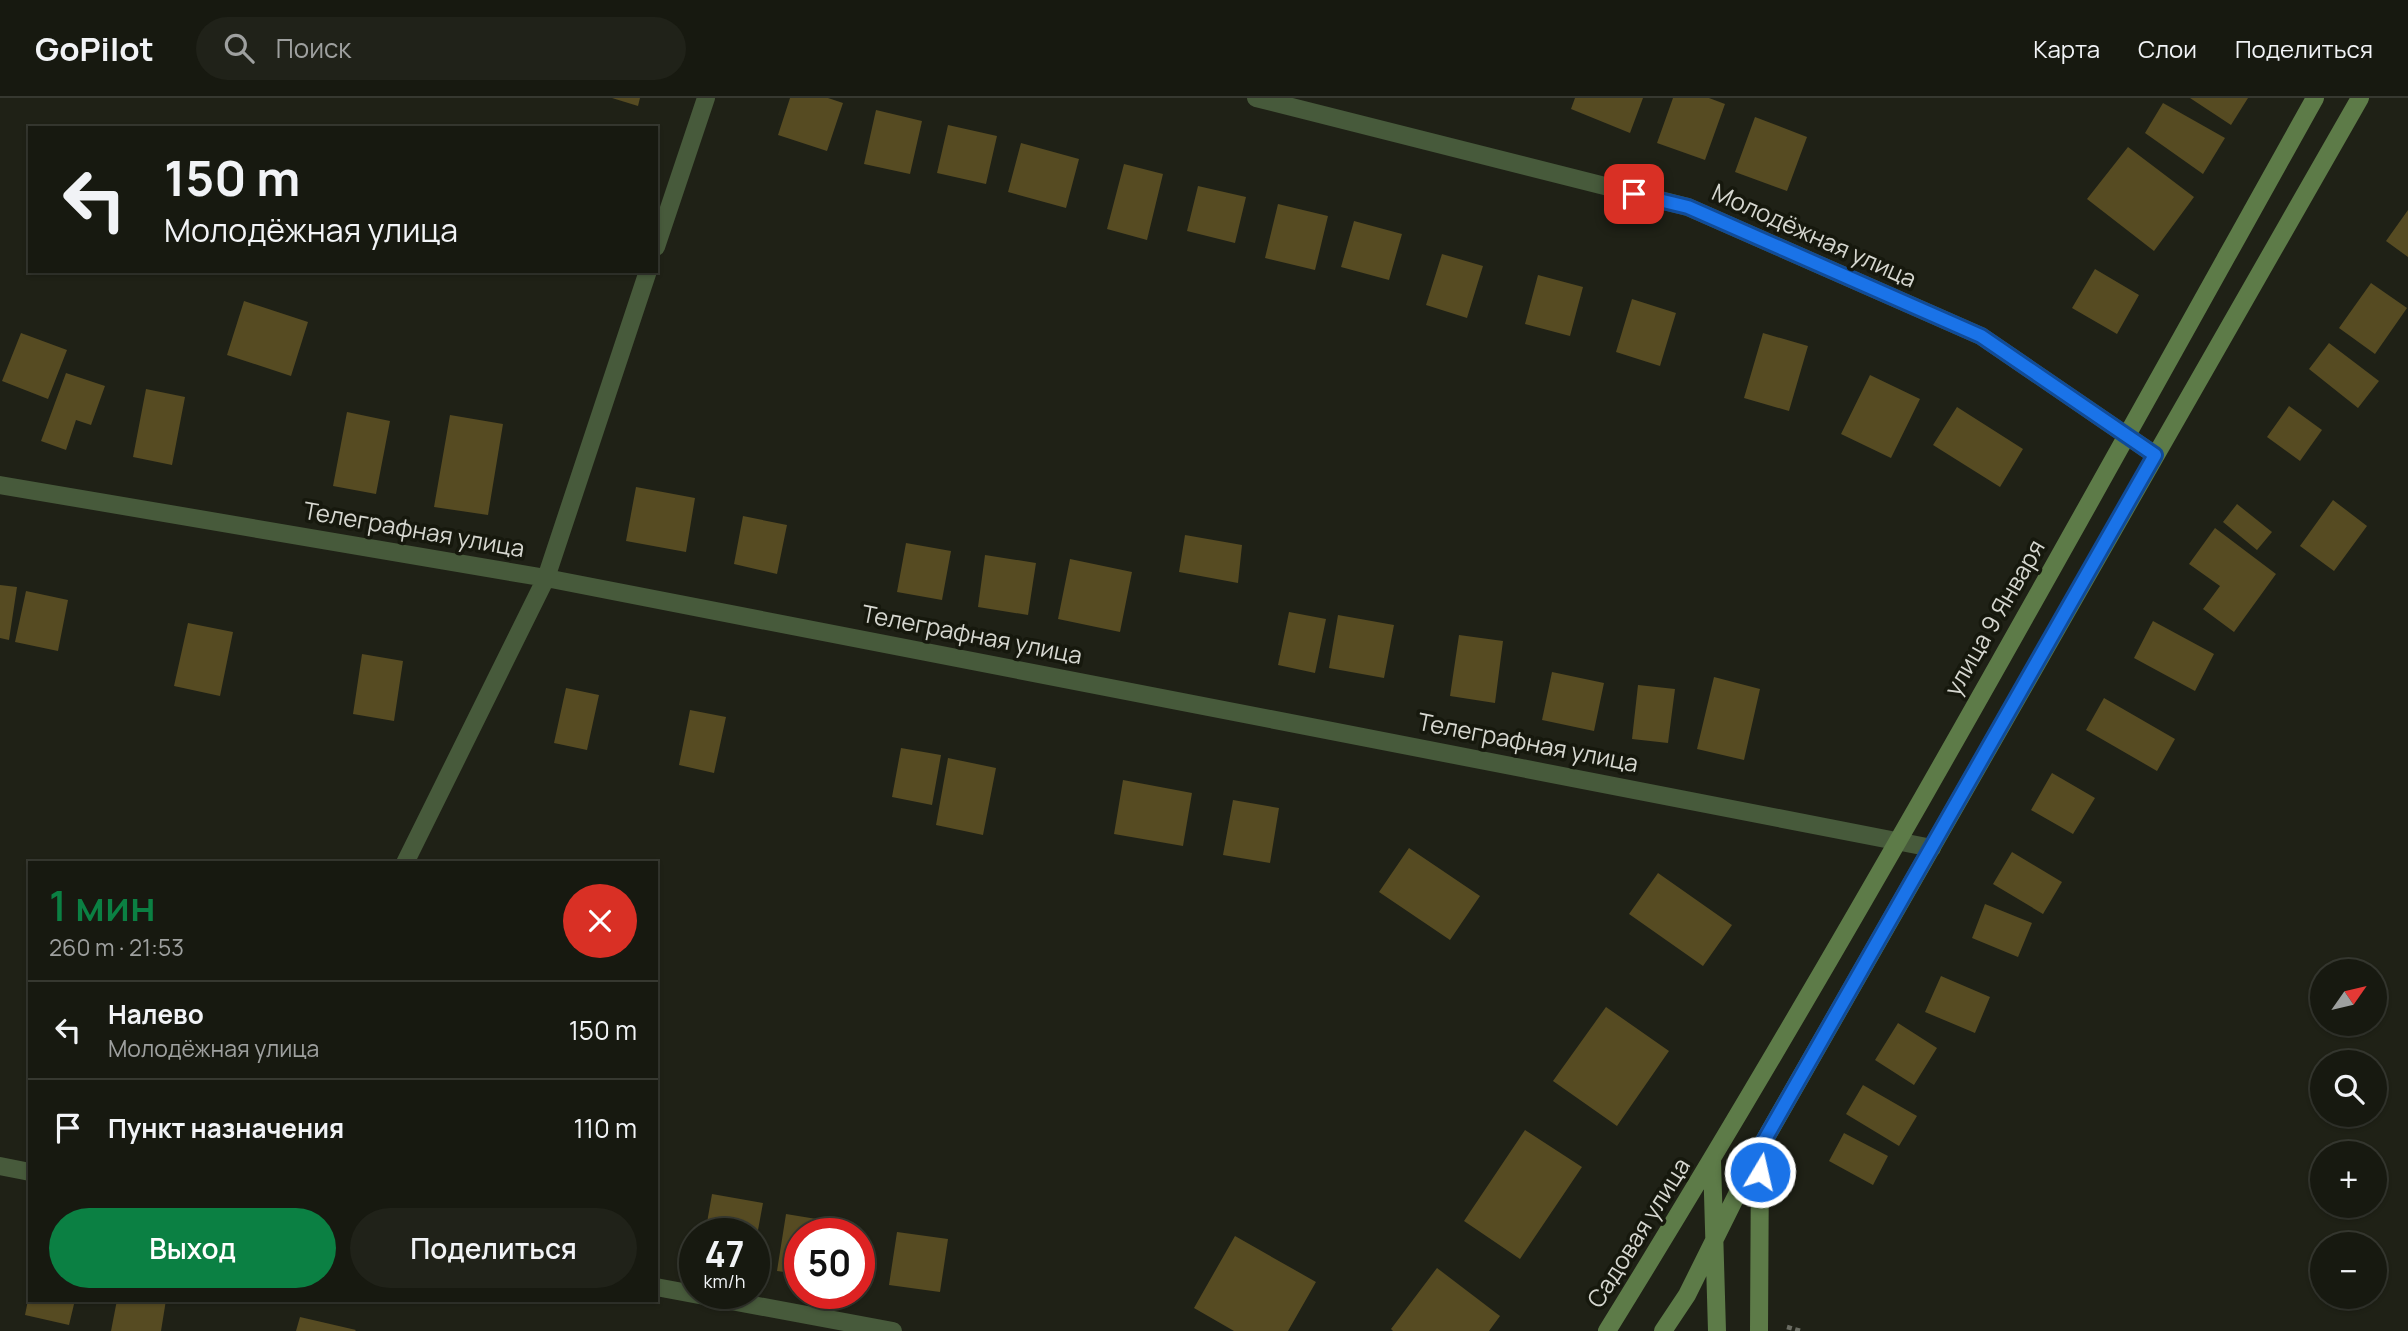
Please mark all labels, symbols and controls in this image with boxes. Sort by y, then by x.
search box [196,17,686,80]
text: GoPilot [35,26,154,71]
icon: search [220,29,258,67]
text: Поиск [276,30,351,66]
text: Карта [2033,32,2100,65]
text: Слои [2138,32,2197,65]
text: Поделиться [2235,32,2373,65]
text: 150 m [164,144,300,211]
icon: left [49,154,140,245]
pin [1604,164,1664,224]
icon: arrive [1615,175,1653,213]
street label: Молодёжная улица [1707,175,1922,295]
text: Молодёжная улица [164,208,458,252]
street label: Телеграфная улица [301,493,527,564]
street label: улица 9 Января [1936,533,2052,701]
street label: Телеграфная улица [859,596,1085,671]
street label: Телеграфная улица [1415,704,1641,779]
text: 1 мин [49,876,156,934]
button: close [563,884,637,958]
text: 260 m · 21:53 [49,931,184,963]
north arrow [2310,959,2387,1036]
map controls [2310,959,2387,1309]
text: Налево [108,996,204,1032]
icon: left [49,1011,87,1049]
text: 150 m [569,1012,637,1048]
text: Молодёжная улица [108,1032,319,1064]
button: search [2310,1050,2387,1127]
icon: arrive [49,1109,87,1147]
text: Пункт назначения [108,1110,344,1146]
text: 110 m [574,1110,637,1146]
position arrow [1723,1135,1797,1209]
button: + [2310,1141,2387,1218]
street label: Садовая улица [1578,1151,1697,1314]
button: Выход [49,1208,336,1288]
button: Поделиться [350,1208,637,1288]
speed limit sign: 50 [784,1218,875,1309]
text: 47 [705,1230,744,1278]
button: − [2310,1232,2387,1309]
text: km/h [704,1269,745,1293]

